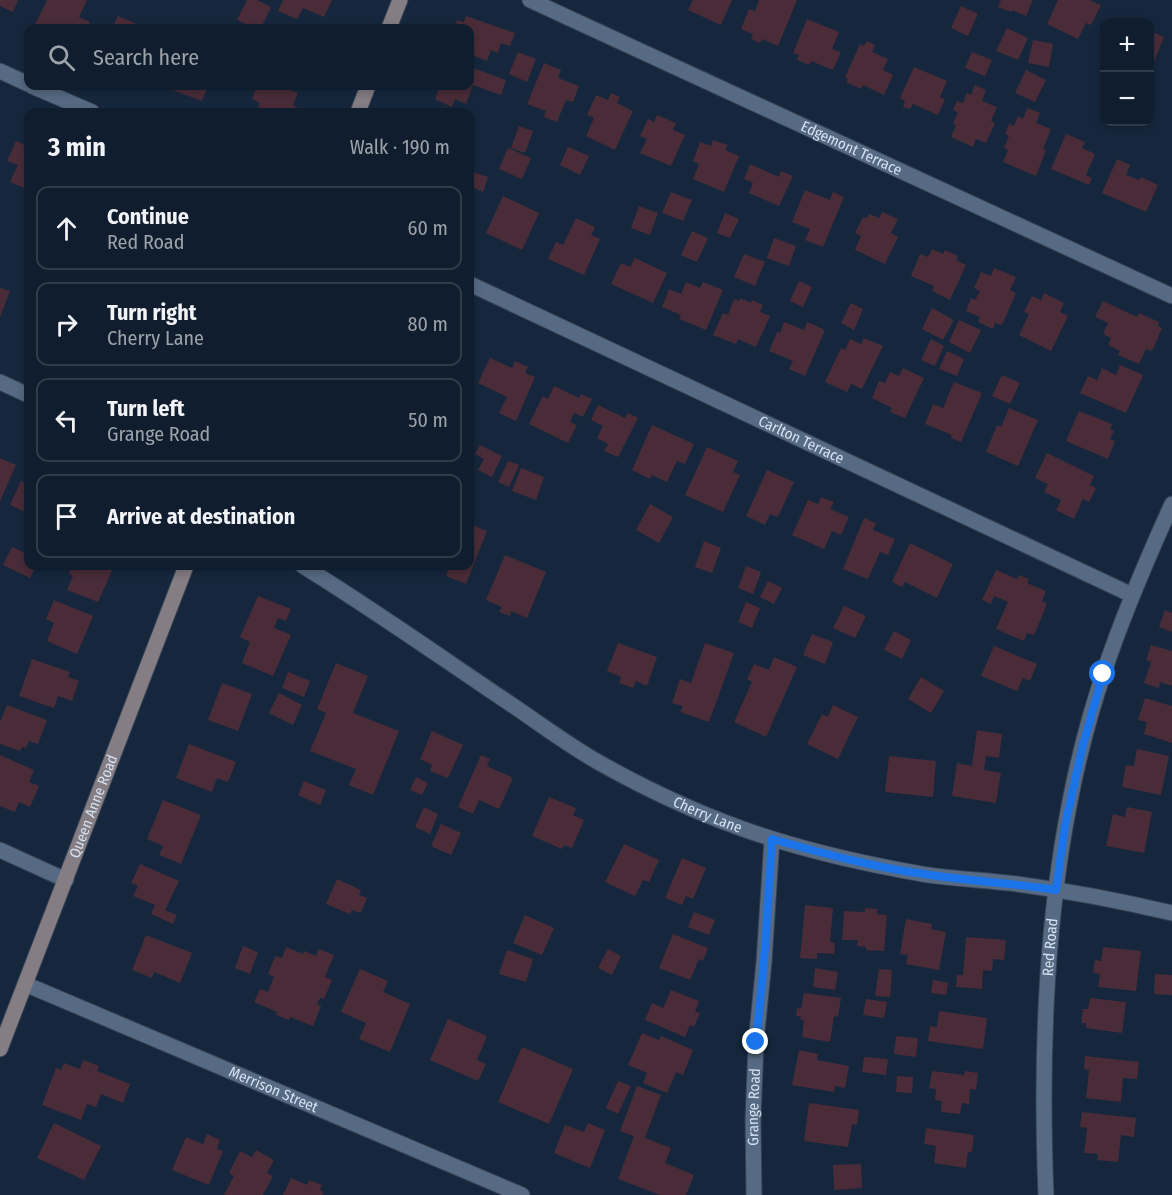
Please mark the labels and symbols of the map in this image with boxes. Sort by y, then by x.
street label: Edgemont Terrace [798,117,905,179]
street label: Carlton Terrace [756,412,847,467]
route start [1089,660,1115,686]
street label: Queen Anne Road [65,752,121,861]
street label: Cherry Lane [670,793,744,837]
street label: Red Road [1039,917,1062,977]
route end [742,1028,768,1054]
street label: Merrison Street [226,1063,321,1116]
street label: Grange Road [744,1068,764,1146]

